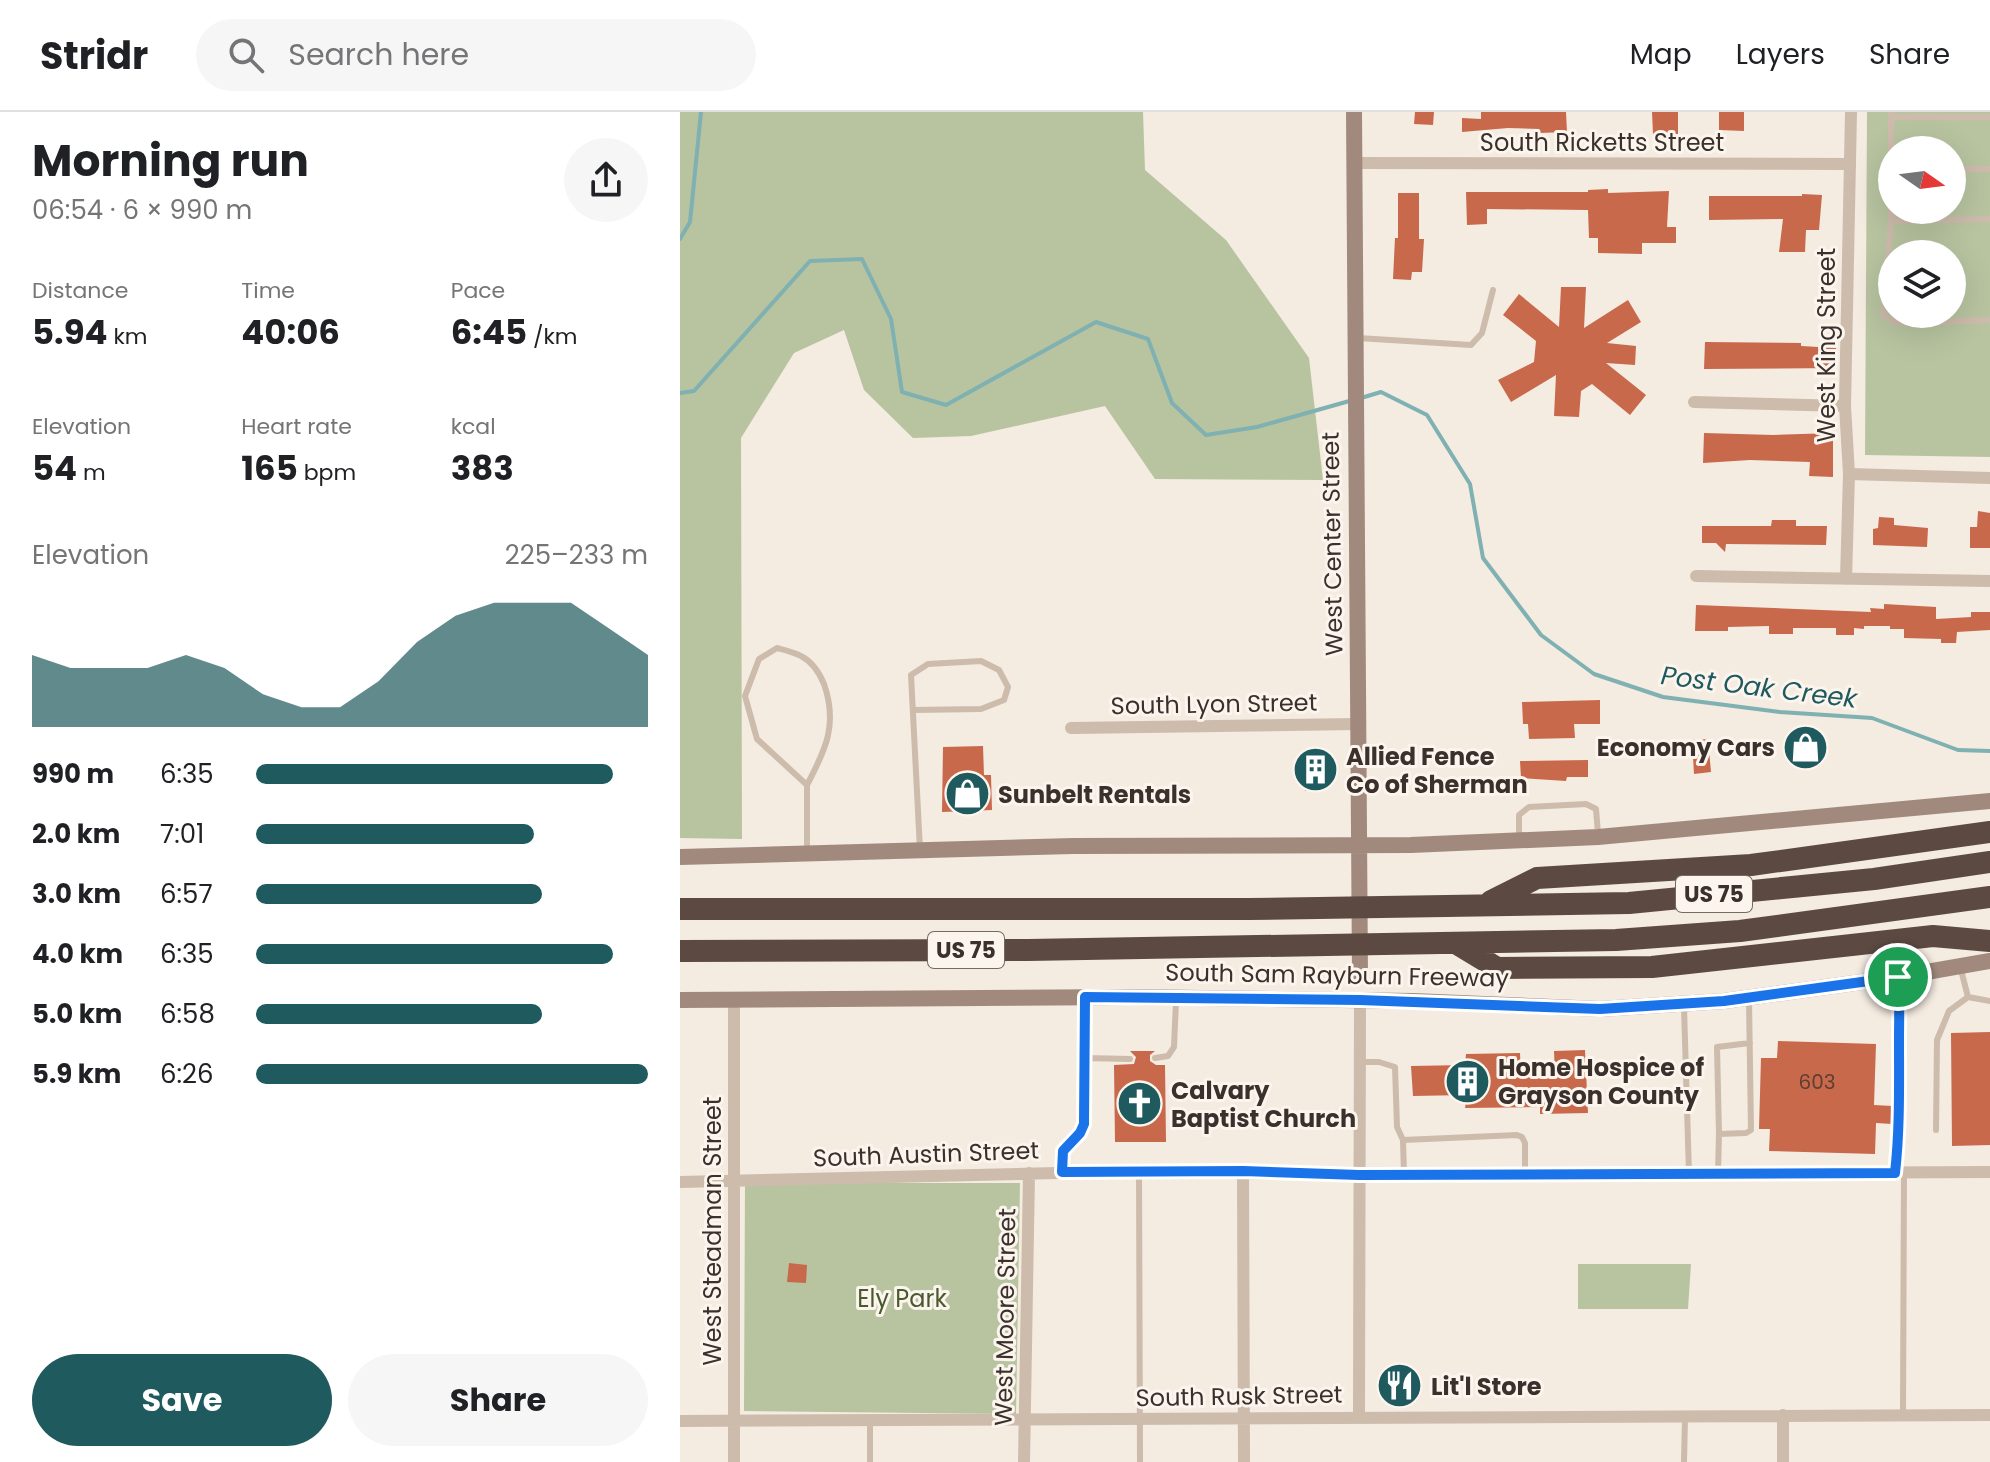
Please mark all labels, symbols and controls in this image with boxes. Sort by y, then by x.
search box [196,19,756,91]
text: Stridr [40,29,148,82]
icon: search [224,33,268,77]
text: Search here [288,33,469,76]
text: Map [1630,35,1692,74]
text: Layers [1736,35,1825,74]
text: Share [1869,35,1950,74]
street label: South Ricketts Street [1480,126,1724,159]
text: Morning run [32,130,309,191]
north arrow [1878,136,1966,224]
map controls [1878,136,1966,328]
button: share [564,138,648,222]
text: 06:54 · 6 × 990 m [32,192,252,228]
button: layers [1878,240,1966,328]
street label: West King Street [1810,248,1843,442]
text: Distance [32,275,128,306]
text: Time [241,275,295,306]
text: Pace [451,275,505,306]
text: 5.94 [32,308,108,356]
text: 40:06 [241,308,340,356]
text: 6:45 [451,308,527,356]
text: km [108,321,148,352]
text: /km [527,321,577,352]
text: Elevation [32,411,131,442]
text: Heart rate [241,411,352,442]
text: kcal [451,411,496,442]
street label: West Center Street [1314,432,1350,656]
text: 54 [32,444,77,492]
text: 165 [241,444,298,492]
text: 383 [451,444,514,492]
text: m [77,457,106,488]
text: bpm [298,457,356,488]
text: Elevation [32,537,149,573]
text: 225–233 m [505,537,648,573]
water label: Post Oak Creek [1659,657,1861,717]
street label: South Lyon Street [1110,686,1318,722]
shop icon: Economy Cars [1782,723,1830,771]
place label: Economy Cars [1597,731,1775,764]
place label: Allied Fence Co of Sherman [1346,740,1528,801]
building icon: Allied Fence Co of Sherman [1291,746,1339,794]
text: 990 m [32,756,114,792]
text: 6:35 [160,756,214,792]
shop icon: Sunbelt Rentals [943,770,991,818]
place label: Sunbelt Rentals [998,778,1191,811]
text: 2.0 km [32,816,120,852]
text: 7:01 [160,816,204,852]
text: 3.0 km [32,876,121,912]
text: 6:57 [160,876,213,912]
road number: US 75 [1676,876,1752,912]
road number: US 75 [928,932,1004,968]
text: 4.0 km [32,936,123,972]
text: 6:35 [160,936,214,972]
pin [1864,943,1932,1011]
icon: arrive [1876,955,1920,999]
street label: South Sam Rayburn Freeway [1165,956,1510,995]
text: 5.0 km [32,996,122,1032]
text: 6:58 [160,996,215,1032]
place label: Home Hospice of Grayson County [1498,1051,1704,1112]
text: 5.9 km [32,1056,121,1092]
text: 6:26 [160,1056,214,1092]
building icon: Home Hospice of Grayson County [1443,1057,1491,1105]
house number: 603 [1798,1068,1836,1096]
place label: Calvary Baptist Church [1171,1074,1356,1135]
church icon: Calvary Baptist Church [1116,1080,1164,1128]
street label: West Steadman Street [696,1096,729,1366]
street label: South Austin Street [812,1134,1040,1174]
street label: West Moore Street [987,1208,1023,1426]
park label: Ely Park [857,1282,947,1315]
button: Save [32,1354,332,1446]
button: Share [348,1354,648,1446]
restaurant icon: Lit'l Store [1376,1362,1424,1410]
place label: Lit'l Store [1431,1370,1542,1403]
street label: South Rusk Street [1135,1378,1343,1414]

